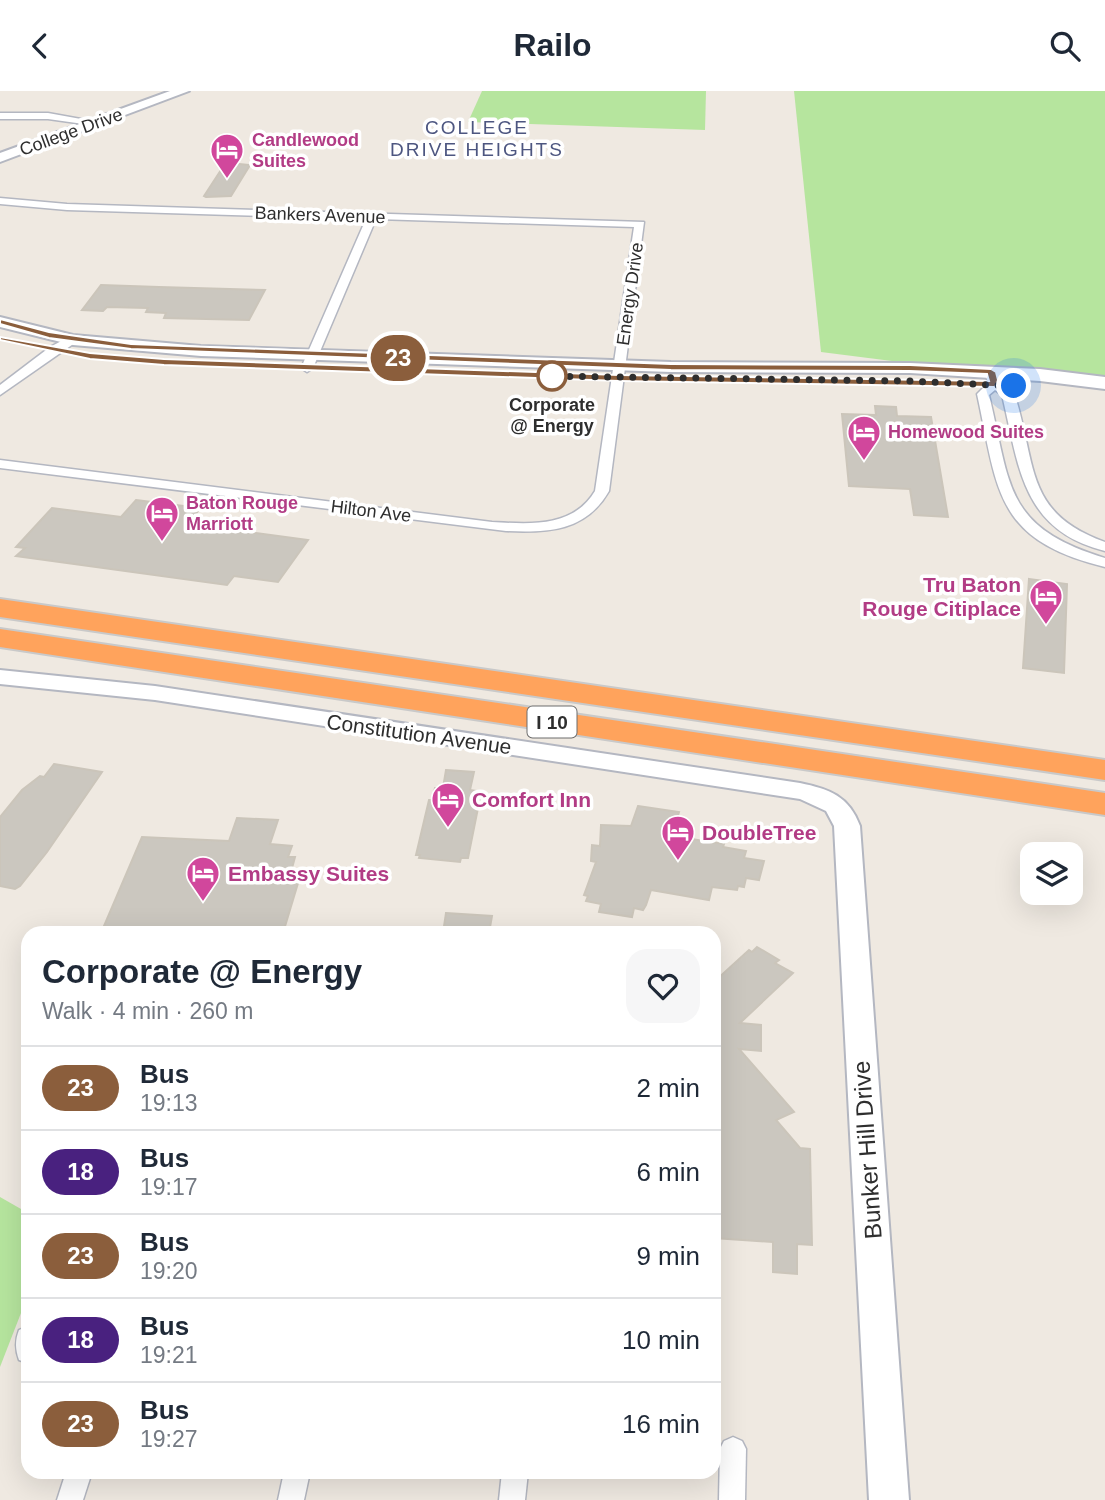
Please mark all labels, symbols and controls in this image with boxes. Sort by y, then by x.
icon: back [21,27,59,65]
text: Railo [513,27,592,63]
icon: search [1046,27,1084,65]
street label: College Drive [17,104,125,160]
district label: COLLEGE DRIVE HEIGHTS [390,117,564,160]
place label: Candlewood Suites [252,130,359,171]
hotel icon: Candlewood Suites [208,131,246,180]
street label: Bankers Avenue [254,203,386,227]
street label: Energy Drive [613,241,647,347]
line badge: 23 [366,335,430,381]
text: 23 [385,344,411,371]
marker: Corporate @ Energy [537,361,567,391]
your location [996,368,1031,403]
place label: Corporate @ Energy [509,395,595,436]
hotel icon: Homewood Suites [845,413,883,462]
place label: Homewood Suites [888,422,1044,442]
place label: Baton Rouge Marriott [186,493,298,534]
hotel icon: Baton Rouge Marriott [143,494,181,543]
street label: Hilton Ave [330,496,412,526]
place label: Tru Baton Rouge Citiplace [862,573,1021,620]
hotel icon: Tru Baton Rouge Citiplace [1027,577,1065,626]
road number: I 10 [528,707,576,737]
street label: Constitution Avenue [325,710,513,758]
hotel icon: Comfort Inn [429,780,467,829]
place label: Comfort Inn [472,788,591,811]
hotel icon: DoubleTree [659,813,697,862]
place label: DoubleTree [702,821,816,844]
map controls [1020,842,1083,905]
button: layers [1020,842,1083,905]
hotel icon: Embassy Suites [184,854,222,903]
place label: Embassy Suites [228,862,389,885]
button: heart [626,949,700,1023]
text: Corporate @ Energy [42,953,362,990]
text: Walk · 4 min · 260 m [42,998,253,1024]
text: Bus [140,1059,189,1089]
street label: Bunker Hill Drive [847,1060,887,1240]
text: 2 min [636,1073,700,1103]
text: 23 [67,1074,94,1101]
text: 19:13 [140,1090,198,1116]
text: Bus [140,1143,189,1173]
text: 6 min [636,1157,700,1187]
text: 18 [67,1158,94,1185]
text: 19:17 [140,1174,198,1200]
text: Bus [140,1227,189,1257]
text: 9 min [636,1241,700,1271]
text: 23 [67,1242,94,1269]
text: 19:20 [140,1258,198,1284]
text: Bus [140,1311,189,1341]
text: 10 min [622,1325,700,1355]
text: 18 [67,1326,94,1353]
text: 19:21 [140,1342,198,1368]
text: Bus [140,1395,189,1425]
text: 16 min [622,1409,700,1439]
text: 23 [67,1410,94,1437]
text: 19:27 [140,1426,198,1452]

